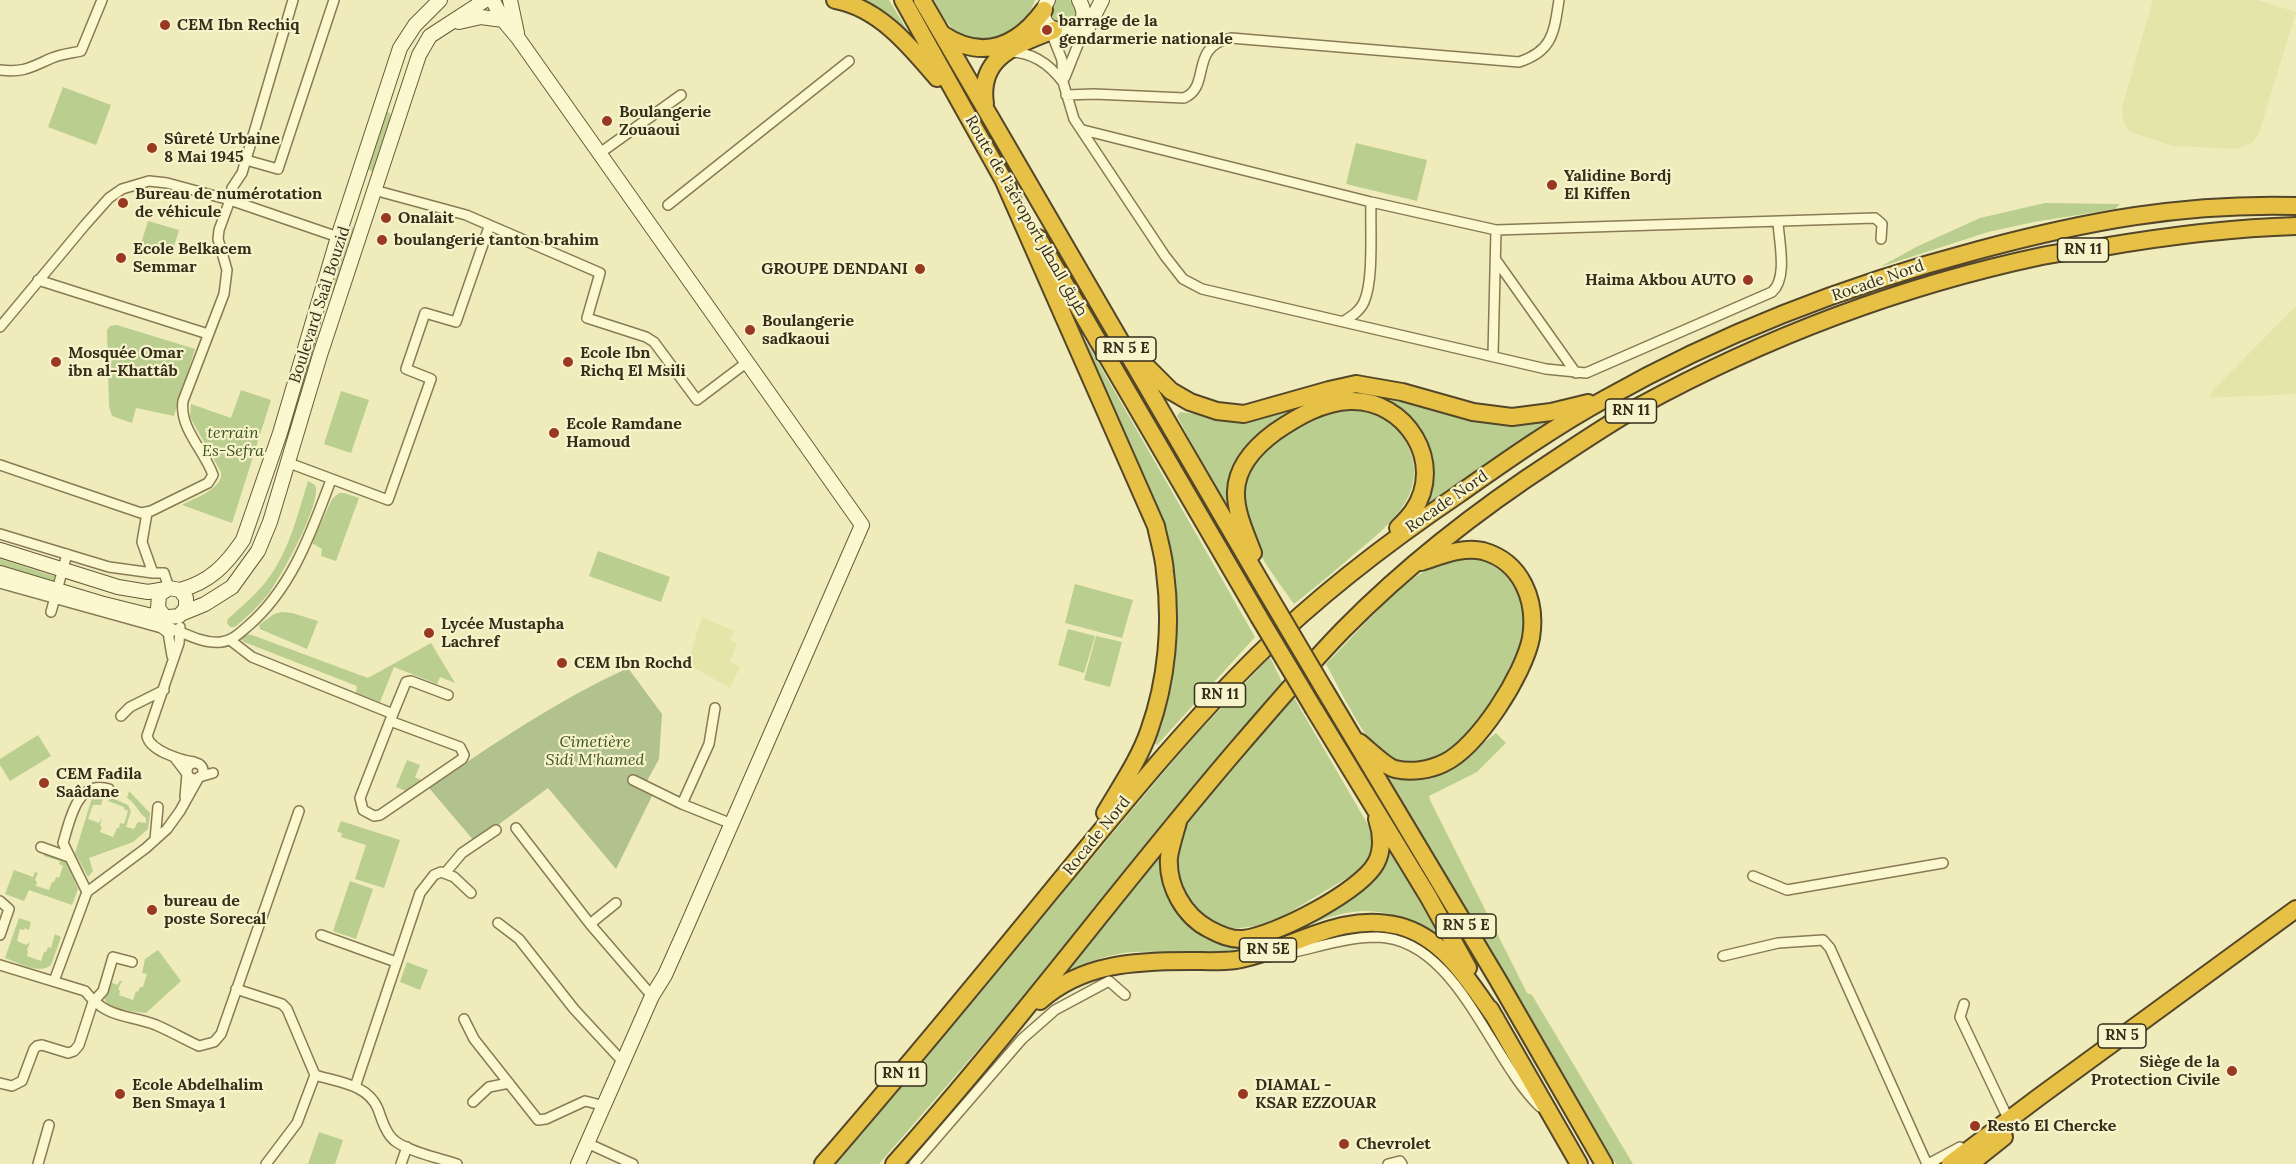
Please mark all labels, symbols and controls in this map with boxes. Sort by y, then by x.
place label: barrage de la gendarmerie nationale [1059,11,1233,49]
place label: CEM Ibn Rechiq [177,15,300,35]
marker: CEM Ibn Rechiq [158,18,172,32]
marker: barrage de la gendarmerie nationale [1040,23,1054,37]
place label: Boulangerie Zouaoui [619,102,711,140]
street label: Route de l'aéroport طريق المطار [961,112,1091,320]
marker: Boulangerie Zouaoui [600,114,614,128]
place label: Sûreté Urbaine 8 Mai 1945 [164,129,280,167]
marker: Sûreté Urbaine 8 Mai 1945 [145,141,159,155]
place label: Yalidine Bordj El Kiffen [1564,166,1671,204]
marker: Yalidine Bordj El Kiffen [1545,178,1559,192]
place label: Bureau de numérotation de véhicule [135,184,322,222]
marker: Bureau de numérotation de véhicule [116,196,130,210]
place label: Onalait [398,208,454,228]
marker: Onalait [379,211,393,225]
street label: Boulevard Saâl Bouzid [286,224,354,386]
place label: boulangerie tanton brahim [394,230,599,250]
marker: boulangerie tanton brahim [375,233,389,247]
road number: RN 11 [2058,238,2108,262]
place label: Ecole Belkacem Semmar [133,239,252,277]
marker: Ecole Belkacem Semmar [114,251,128,265]
street label: Rocade Nord [1829,256,1927,306]
place label: GROUPE DENDANI [761,259,908,279]
marker: GROUPE DENDANI [913,262,927,276]
place label: Haima Akbou AUTO [1585,270,1736,290]
marker: Haima Akbou AUTO [1741,273,1755,287]
place label: Boulangerie sadkaoui [762,311,854,349]
marker: Boulangerie sadkaoui [743,323,757,337]
road number: RN 5 E [1096,337,1156,361]
place label: Mosquée Omar ibn al-Khattâb [68,343,184,381]
place label: Ecole Ibn Richq El Msili [580,343,686,381]
marker: Mosquée Omar ibn al-Khattâb [49,355,63,369]
marker: Ecole Ibn Richq El Msili [561,355,575,369]
road number: RN 11 [1606,399,1656,423]
place label: Ecole Ramdane Hamoud [566,414,682,452]
park label: terrain Es-Sefra [202,423,264,461]
marker: Ecole Ramdane Hamoud [547,426,561,440]
street label: Rocade Nord [1402,467,1492,537]
place label: Lycée Mustapha Lachref [441,614,564,652]
marker: Lycée Mustapha Lachref [422,626,436,640]
place label: CEM Ibn Rochd [574,653,692,673]
marker: CEM Ibn Rochd [555,656,569,670]
road number: RN 11 [1194,683,1246,707]
park label: Cimetière Sidi M'hamed [546,732,644,770]
place label: CEM Fadila Saâdane [56,764,142,802]
marker: CEM Fadila Saâdane [37,776,51,790]
street label: Rocade Nord [1059,793,1135,879]
place label: bureau de poste Sorecal [164,891,266,929]
marker: bureau de poste Sorecal [145,903,159,917]
road number: RN 5 E [1436,914,1496,938]
road number: RN 5E [1240,938,1296,962]
road number: RN 5 [2098,1024,2146,1048]
place label: Siège de la Protection Civile [2091,1052,2220,1090]
road number: RN 11 [876,1062,926,1086]
marker: Siège de la Protection Civile [2225,1064,2239,1078]
place label: Ecole Abdelhalim Ben Smaya 1 [132,1075,263,1113]
place label: DIAMAL - KSAR EZZOUAR [1255,1075,1376,1113]
marker: Ecole Abdelhalim Ben Smaya 1 [113,1087,127,1101]
marker: DIAMAL - KSAR EZZOUAR [1236,1087,1250,1101]
place label: Resto El Chercke [1987,1116,2116,1136]
marker: Resto El Chercke [1968,1119,1982,1133]
place label: Chevrolet [1356,1134,1431,1154]
marker: Chevrolet [1337,1137,1351,1151]

